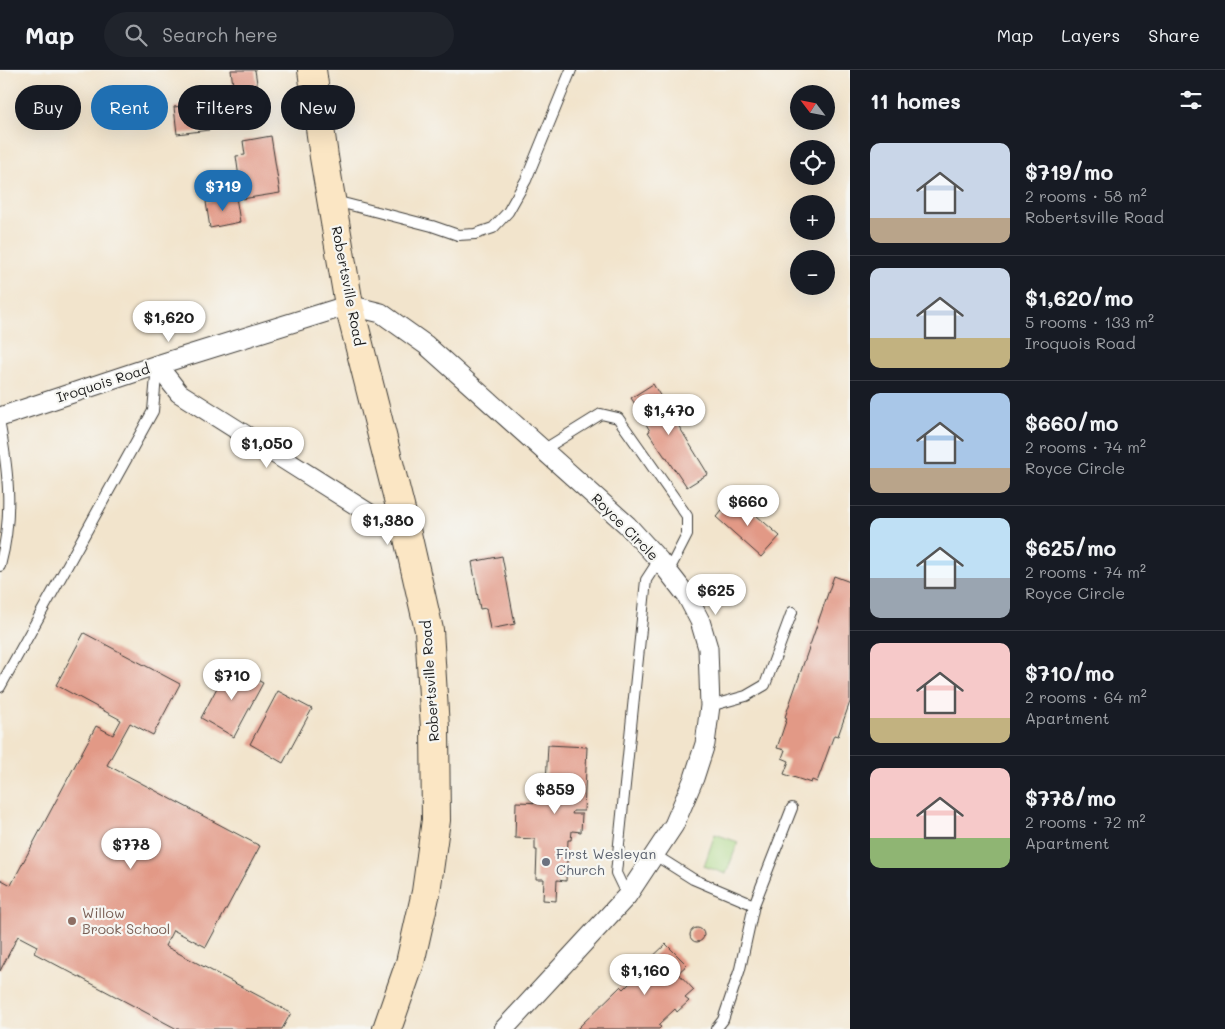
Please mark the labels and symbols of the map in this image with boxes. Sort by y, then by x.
north arrow [790,85,835,130]
pin: $719 [193,170,253,212]
street label: Robertsville Road [328,224,369,348]
pin: $1,620 [128,300,210,343]
street label: Iroquois Road [54,358,152,407]
pin: $1,470 [628,394,710,436]
pin: $1,050 [226,426,308,469]
pin: $660 [718,484,778,527]
street label: Royce Circle [588,489,663,564]
pin: $1,380 [347,504,429,546]
pin: $625 [686,574,746,616]
street label: Robertsville Road [416,620,443,742]
pin: $710 [202,658,262,701]
pin: $859 [525,772,585,815]
pin: $778 [101,828,161,870]
place label: First Wesleyan Church [556,844,656,879]
marker: First Wesleyan Church [540,856,552,868]
place label: Willow Brook School [82,903,170,938]
marker: Willow Brook School [66,915,78,927]
pin: $1,160 [604,954,686,996]

